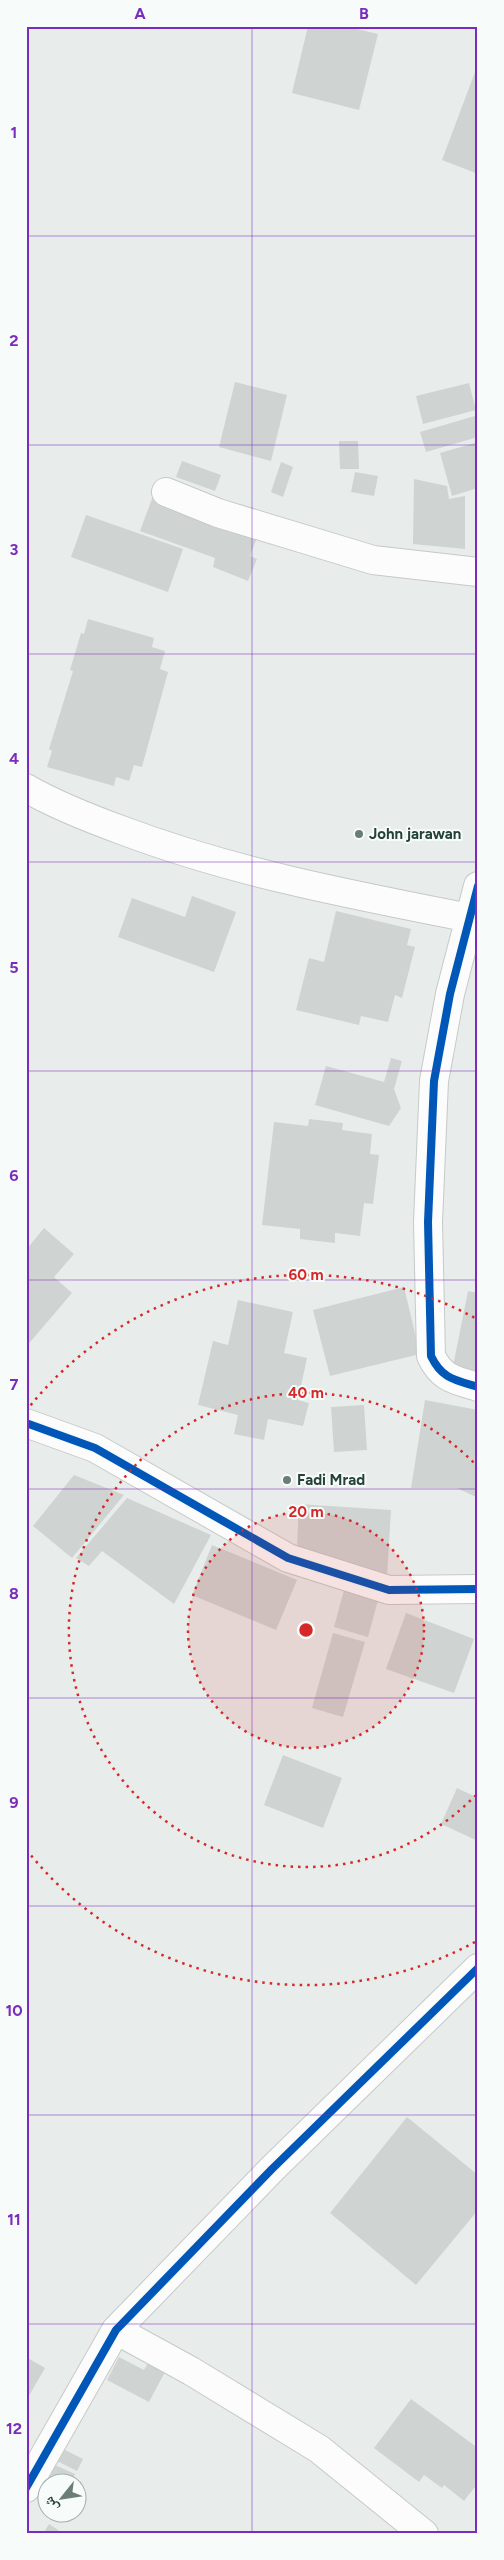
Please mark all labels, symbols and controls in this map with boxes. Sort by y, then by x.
text: A [134,4,146,23]
text: B [359,4,369,23]
text: 1 [11,123,17,142]
text: 2 [9,331,19,350]
text: 3 [10,540,19,559]
text: 4 [9,749,19,768]
place label: John jarawan [369,825,461,843]
marker: John jarawan [353,828,365,840]
text: 5 [9,958,19,977]
text: 6 [9,1166,19,1185]
text: 60 m [288,1266,324,1284]
text: 7 [10,1375,19,1394]
text: 40 m [288,1384,324,1402]
place label: Fadi Mrad [297,1471,365,1489]
marker: Fadi Mrad [281,1474,293,1486]
text: 20 m [288,1503,324,1521]
text: 8 [9,1584,19,1603]
centre of rings [297,1621,315,1639]
text: 9 [9,1793,19,1812]
text: 10 [5,2001,23,2020]
text: 11 [7,2210,21,2229]
text: 12 [6,2419,22,2438]
north arrow [38,2472,88,2522]
text: ش [40,2493,62,2515]

